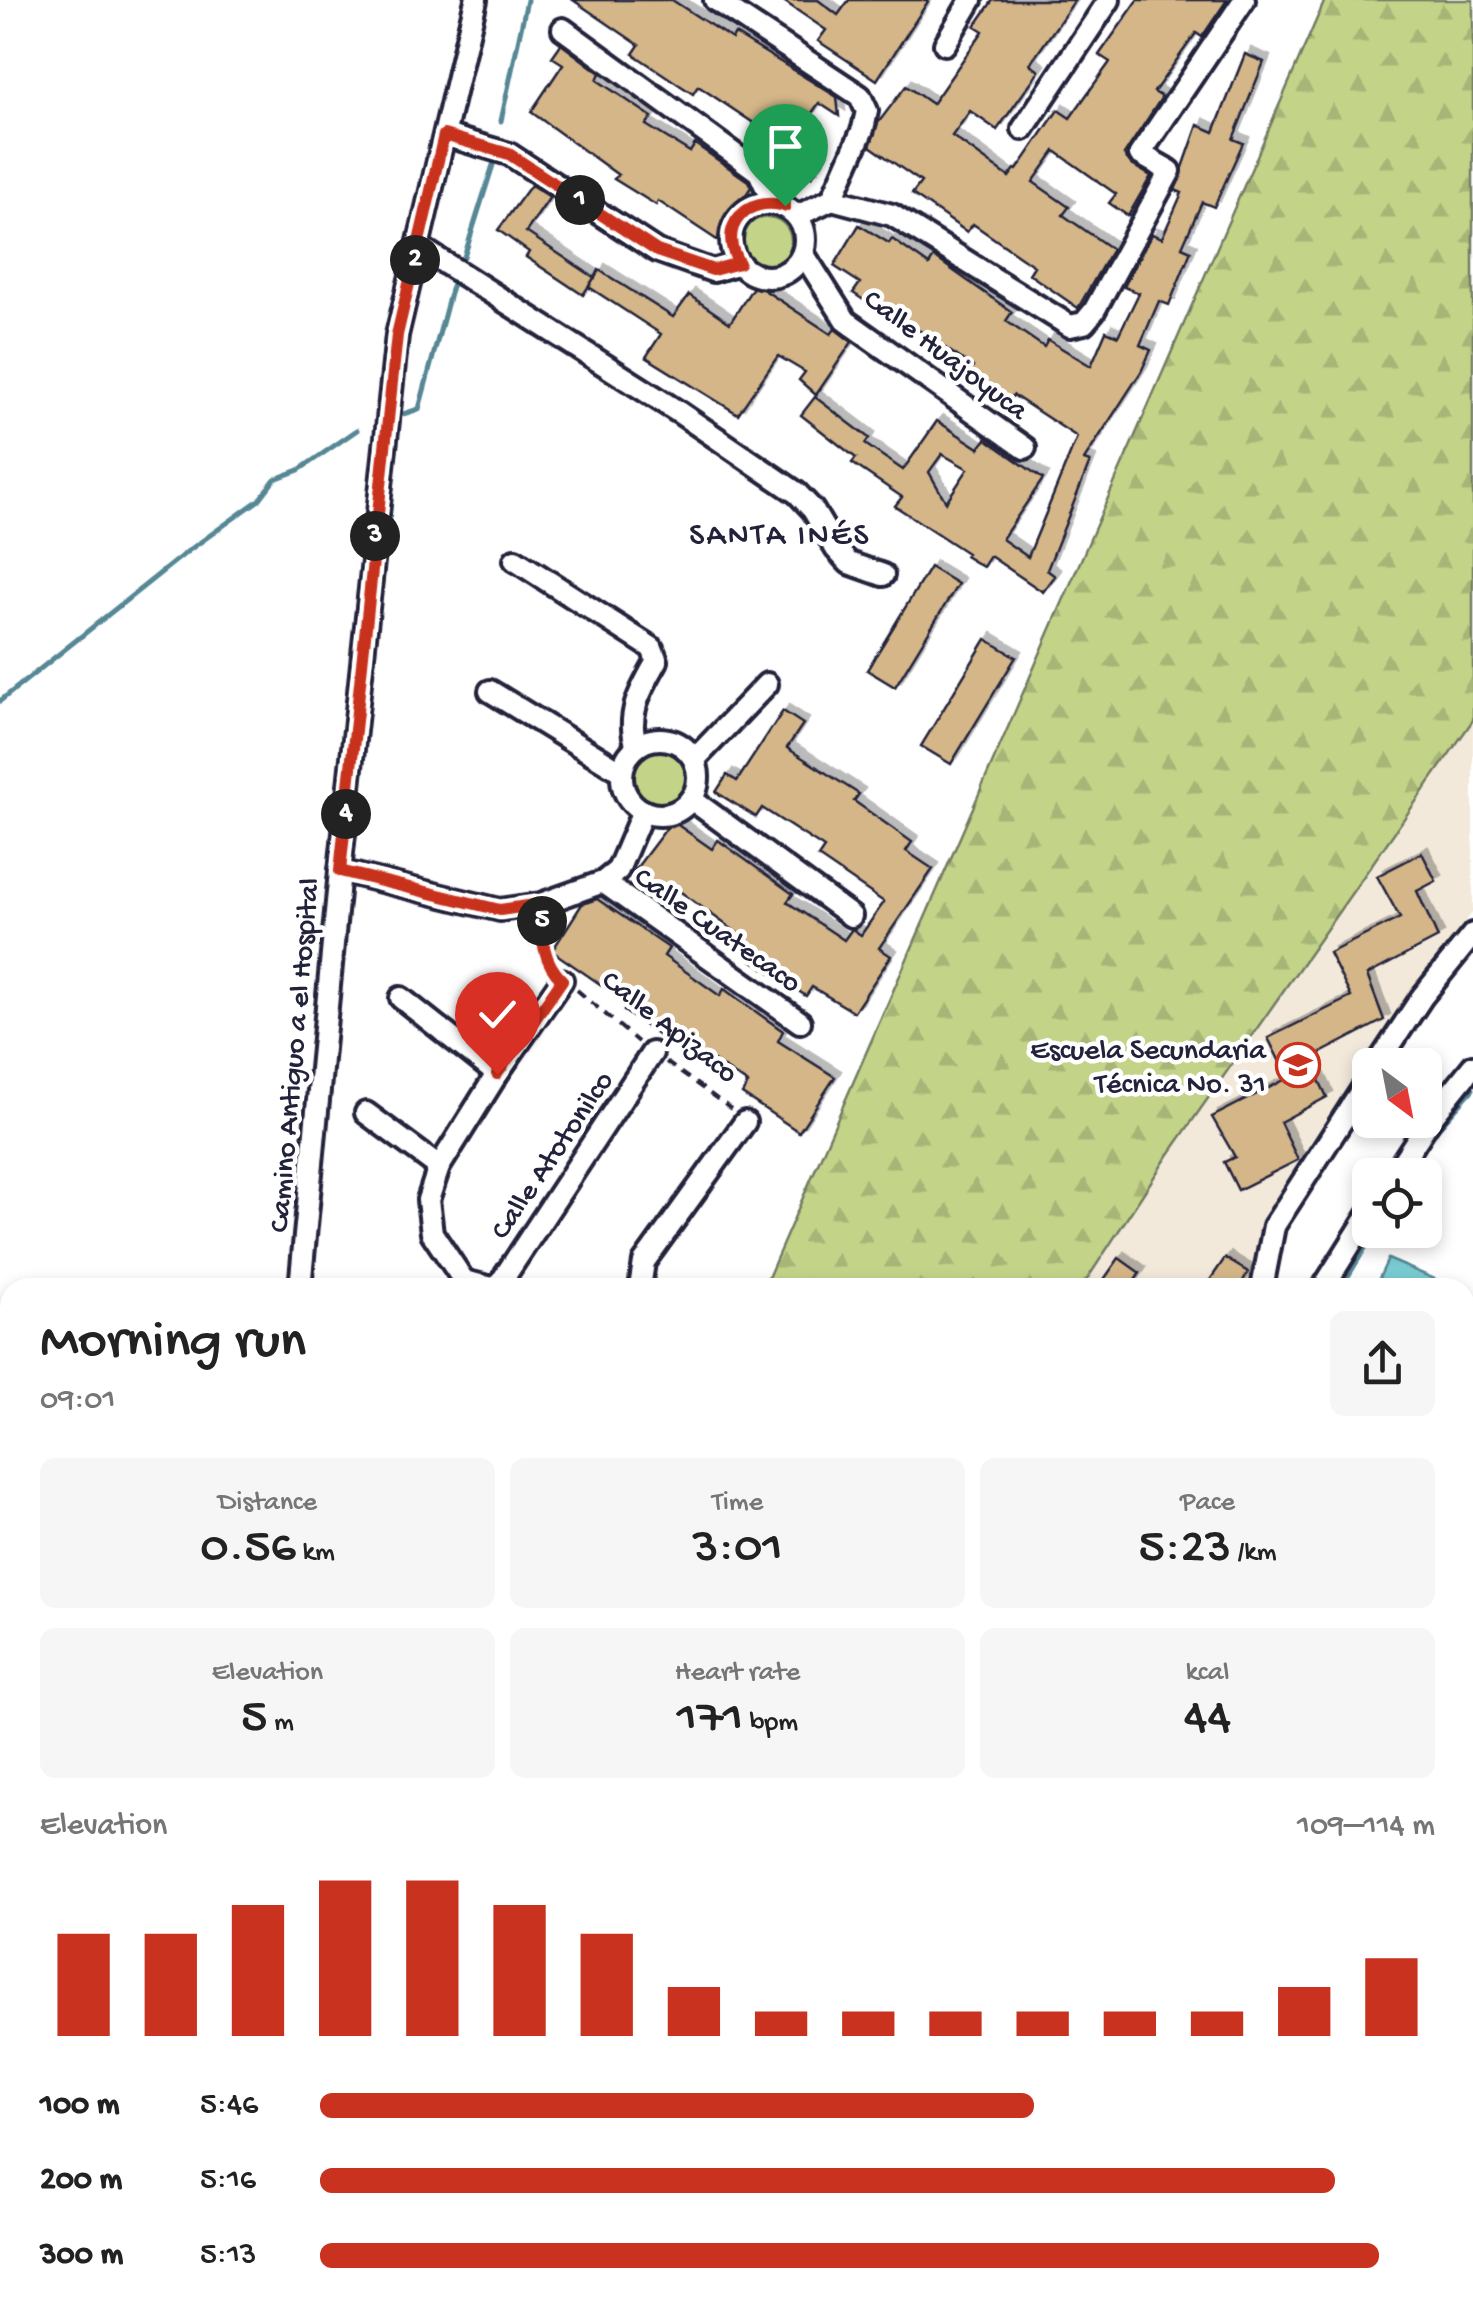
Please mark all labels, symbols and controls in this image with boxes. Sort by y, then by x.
pin [743,104,828,207]
icon: arrive [758,119,813,174]
pin: 1 [555,175,605,225]
text: 1 [574,183,586,216]
pin: 2 [390,235,440,285]
text: 2 [408,243,422,276]
street label: Calle Huajoyuca [855,283,1034,431]
pin: 3 [350,511,400,561]
district label: SANTA INÉS [689,518,871,556]
text: 3 [368,519,382,552]
pin: 4 [321,789,371,839]
text: 4 [339,797,353,830]
street label: Calle Cuatecaco [626,861,807,1002]
street label: Camino Antiguo a el Hospital [264,877,329,1234]
pin: 5 [517,896,567,946]
text: 5 [535,904,549,937]
street label: Calle Apizaco [593,964,743,1093]
pin [455,972,540,1075]
icon: check [470,987,525,1042]
place label: Escuela Secundaria Técnica No. 31 [1030,1035,1267,1104]
school or university icon: Escuela Secundaria Técnica No. 31 [1275,1042,1321,1088]
north arrow [1352,1048,1442,1138]
map controls [1352,1048,1442,1248]
street label: Calle Atotonilco [485,1066,623,1247]
button: locate [1352,1158,1442,1248]
button: share [1330,1311,1435,1416]
text: Morning run [40,1312,306,1376]
text: 09:01 [40,1382,115,1420]
text: Distance [218,1487,317,1520]
text: Time [712,1487,763,1520]
text: Pace [1180,1487,1235,1520]
text: 0.56 [200,1520,296,1579]
text: 3:01 [692,1520,783,1579]
text: 5:23 [1138,1520,1231,1579]
text: km [296,1537,335,1570]
text: /km [1231,1537,1277,1570]
text: Elevation [212,1657,323,1690]
text: Heart rate [675,1657,800,1690]
text: kcal [1186,1657,1229,1690]
text: 5 [241,1690,267,1749]
text: 171 [677,1690,743,1749]
text: 44 [1184,1690,1231,1749]
text: m [267,1707,294,1740]
text: bpm [743,1707,798,1740]
text: Elevation [40,1808,167,1846]
text: 109–114 m [1297,1808,1435,1846]
text: 100 m [40,2087,120,2125]
text: 5:46 [200,2087,258,2125]
text: 200 m [40,2162,122,2200]
text: 5:16 [200,2162,256,2200]
text: 300 m [40,2237,123,2275]
text: 5:13 [200,2237,256,2275]

